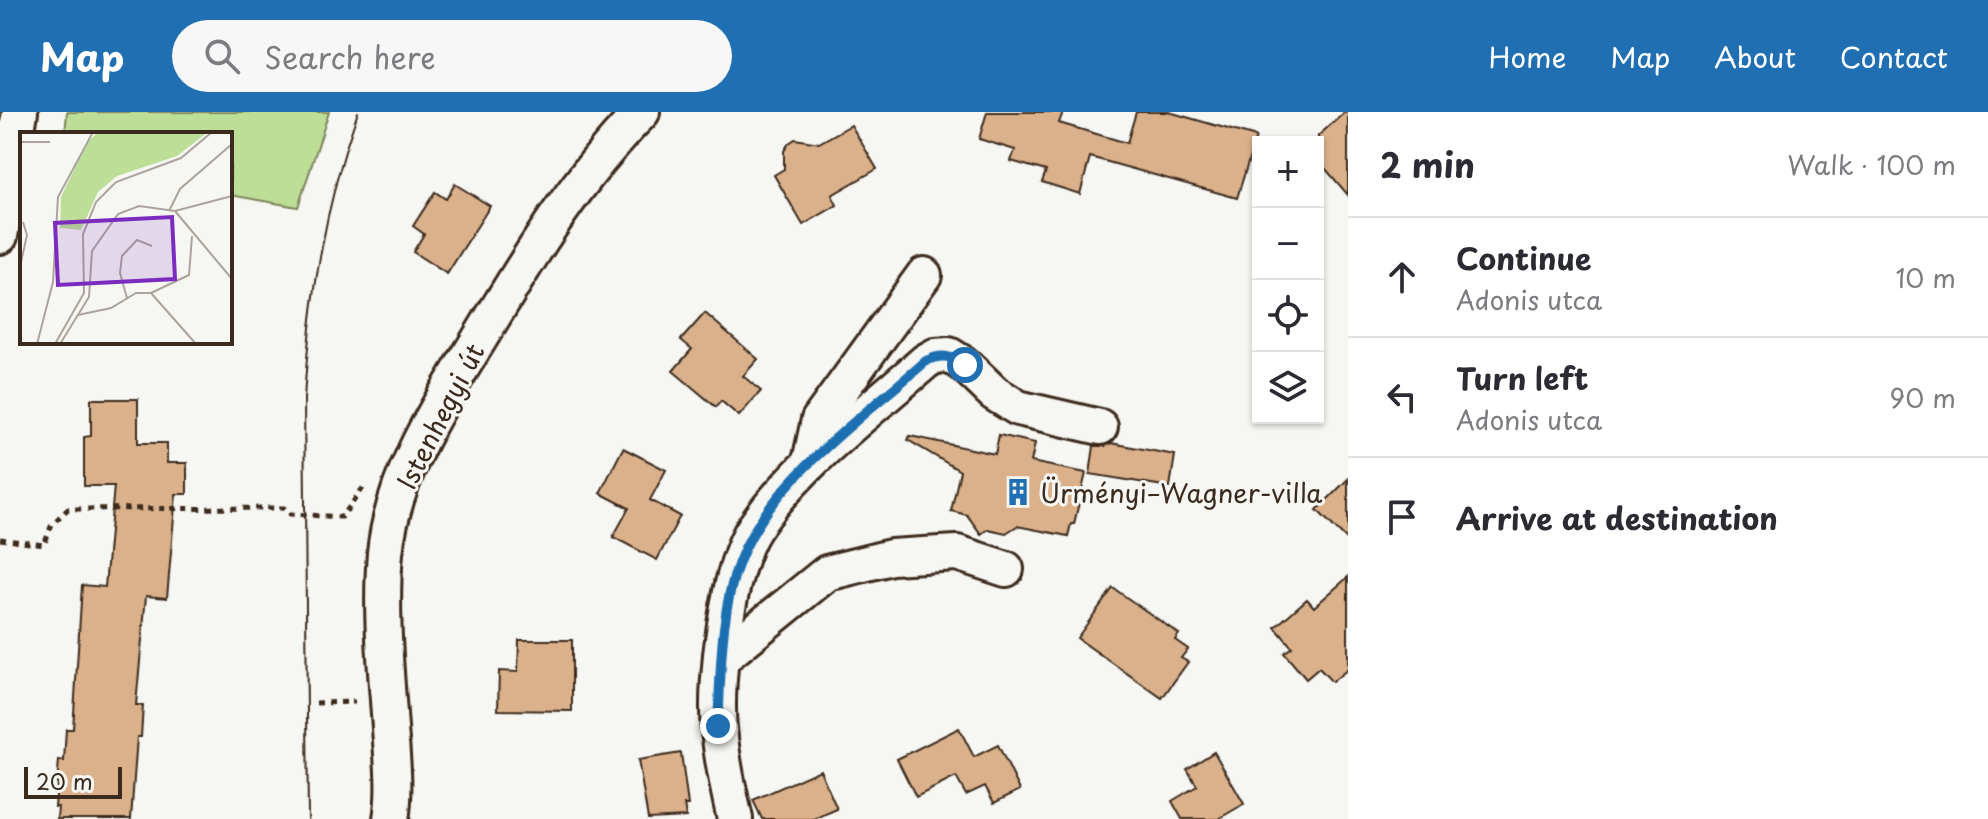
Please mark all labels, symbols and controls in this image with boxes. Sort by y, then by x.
search box [172,20,732,92]
text: Map [40,28,124,85]
icon: search [200,34,244,78]
text: Search here [264,34,436,79]
text: Home [1488,35,1566,78]
text: Map [1610,35,1670,78]
text: About [1714,35,1796,78]
text: Contact [1840,35,1948,78]
inset map [20,132,232,344]
map controls [1252,136,1324,424]
button: + [1252,136,1324,208]
text: 2 min [1380,138,1475,190]
text: Walk · 100 m [1788,145,1956,184]
button: − [1252,208,1324,280]
text: Continue [1456,235,1591,280]
icon: ahead [1380,255,1424,299]
text: 10 m [1895,258,1956,297]
button: locate [1252,280,1324,352]
text: Adonis utca [1456,280,1602,319]
street label: Istenhegyi út [387,337,493,495]
route start [947,347,983,383]
button: layers [1252,352,1324,424]
text: Turn left [1456,355,1588,400]
icon: left [1380,375,1424,419]
text: 90 m [1889,378,1956,417]
text: Adonis utca [1456,400,1602,439]
place label: Ürményi–Wagner-villa [1040,473,1323,512]
building icon: Ürményi–Wagner-villa [1003,477,1033,507]
icon: arrive [1380,495,1424,539]
text: Arrive at destination [1456,495,1778,540]
route end [700,708,736,744]
scale bar [24,763,122,799]
text: 20 m [36,764,93,797]

